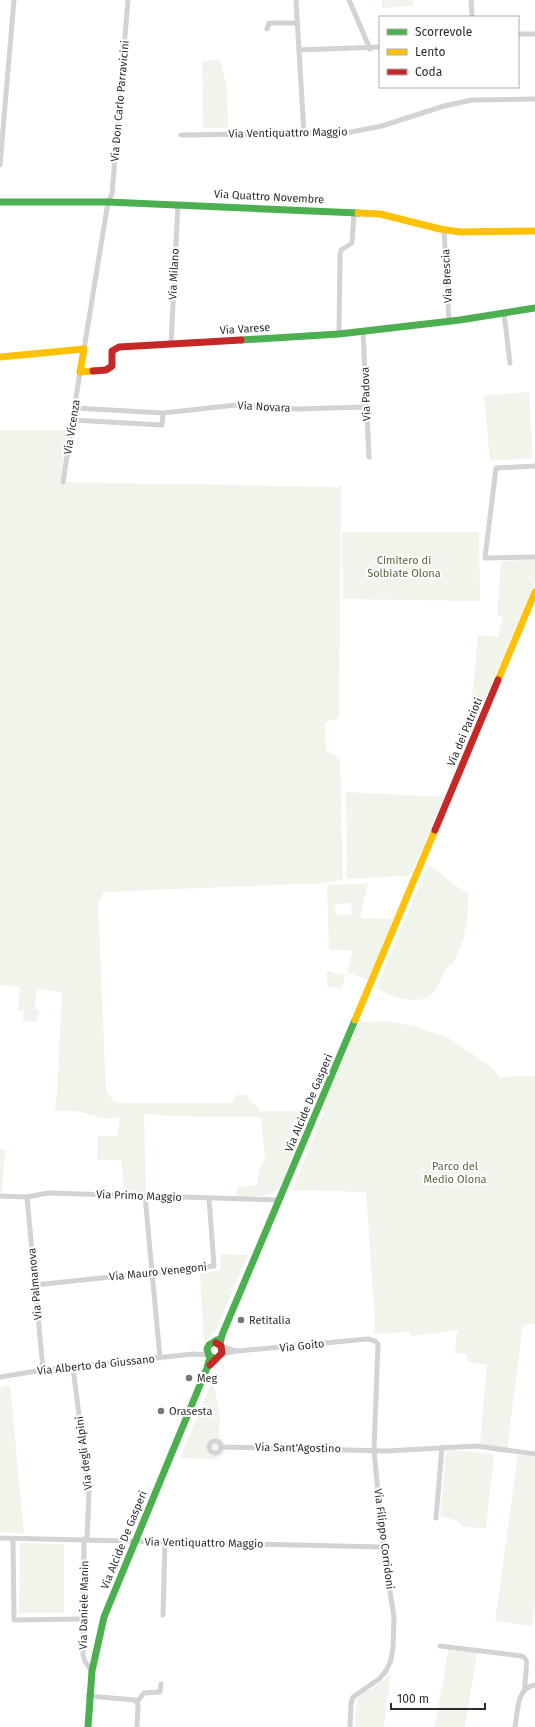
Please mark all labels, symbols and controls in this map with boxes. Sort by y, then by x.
legend [379,16,519,88]
text: Scorrevole [415,25,472,39]
street label: Via Don Carlo Parravicini [108,40,132,162]
text: Lento [415,45,445,59]
text: Coda [415,65,442,79]
street label: Via Ventiquattro Maggio [228,125,348,141]
street label: Via Quattro Novembre [214,188,324,206]
street label: Via Milano [166,248,182,300]
street label: Via Brescia [439,249,455,303]
street label: Via Varese [219,321,271,337]
street label: Via Padova [359,367,373,421]
street label: Via Vicenza [61,399,83,455]
street label: Via Novara [237,399,291,415]
park label: Cimitero di Solbiate Olona [367,554,441,580]
street label: Via dei Patrioti [445,696,485,768]
street label: Via Alcide De Gasperi [282,1052,336,1154]
park label: Parco del Medio Olona [423,1160,487,1186]
street label: Via Primo Maggio [96,1188,182,1204]
street label: Via Palmanova [25,1247,45,1321]
street label: Via Mauro Venegoni [109,1260,207,1284]
place label: Retitalia [249,1314,291,1327]
marker: Retitalia [236,1315,246,1325]
street label: Via Goito [279,1337,325,1355]
street label: Via Alberto da Giussano [36,1352,156,1378]
place label: Meg [197,1372,218,1385]
marker: Meg [184,1373,194,1383]
place label: Orasesta [169,1405,213,1418]
marker: Orasesta [156,1406,166,1416]
street label: Via degli Alpini [73,1415,95,1491]
street label: Via Sant'Agostino [255,1441,341,1455]
street label: Via Filippo Corridoni [371,1488,397,1590]
street label: Via Alcide De Gasperi [98,1489,150,1591]
street label: Via Ventiquattro Maggio [144,1535,264,1551]
street label: Via Daniele Manin [77,1560,91,1650]
scale bar [391,1685,485,1711]
text: 100 m [397,1692,429,1706]

